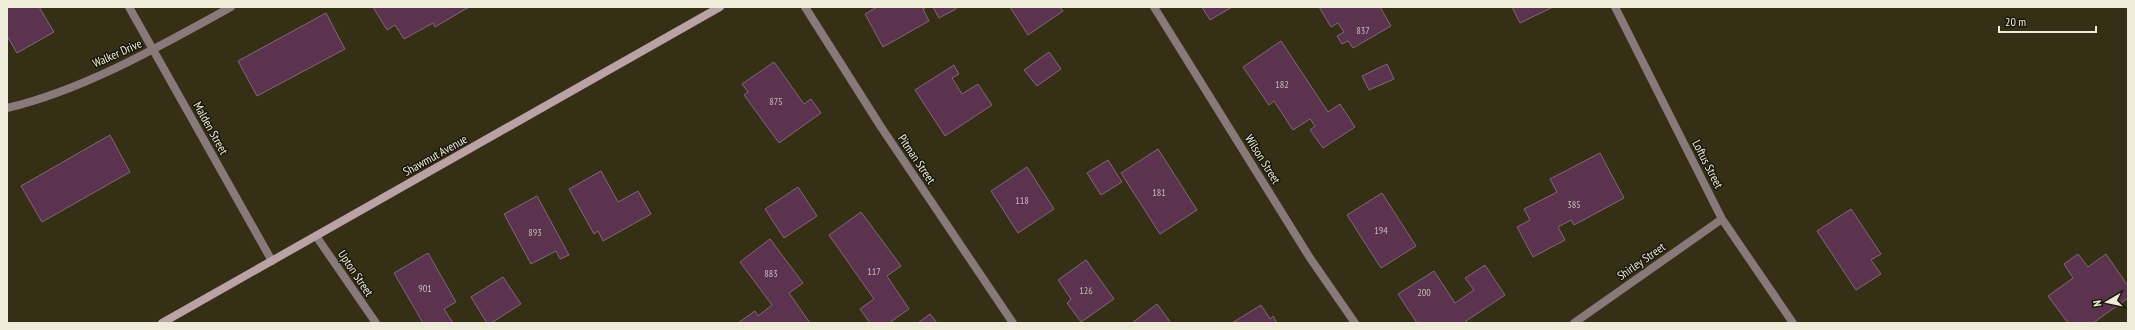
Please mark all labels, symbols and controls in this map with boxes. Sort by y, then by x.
scale bar [1999,8,2096,34]
text: 20 m [2005,14,2026,29]
house number: 837 [1356,24,1370,37]
street label: Walker Drive [90,35,144,71]
house number: 182 [1275,78,1289,91]
house number: 875 [769,95,783,108]
street label: Malden Street [190,99,232,158]
street label: Shawmut Avenue [400,131,470,179]
street label: Pitman Street [895,131,939,187]
street label: Wilson Street [1242,132,1284,187]
street label: Loftus Street [1689,137,1727,191]
house number: 181 [1152,186,1166,199]
house number: 118 [1015,194,1029,207]
house number: 385 [1567,198,1581,211]
house number: 194 [1374,224,1388,237]
house number: 893 [528,226,542,239]
street label: Shirley Street [1614,239,1669,283]
street label: Upton Street [335,247,377,300]
house number: 117 [867,265,881,278]
house number: 883 [764,267,778,280]
house number: 901 [418,282,432,295]
north arrow [2087,282,2127,322]
house number: 126 [1079,284,1093,297]
house number: 200 [1417,286,1431,299]
text: N [2090,299,2105,308]

